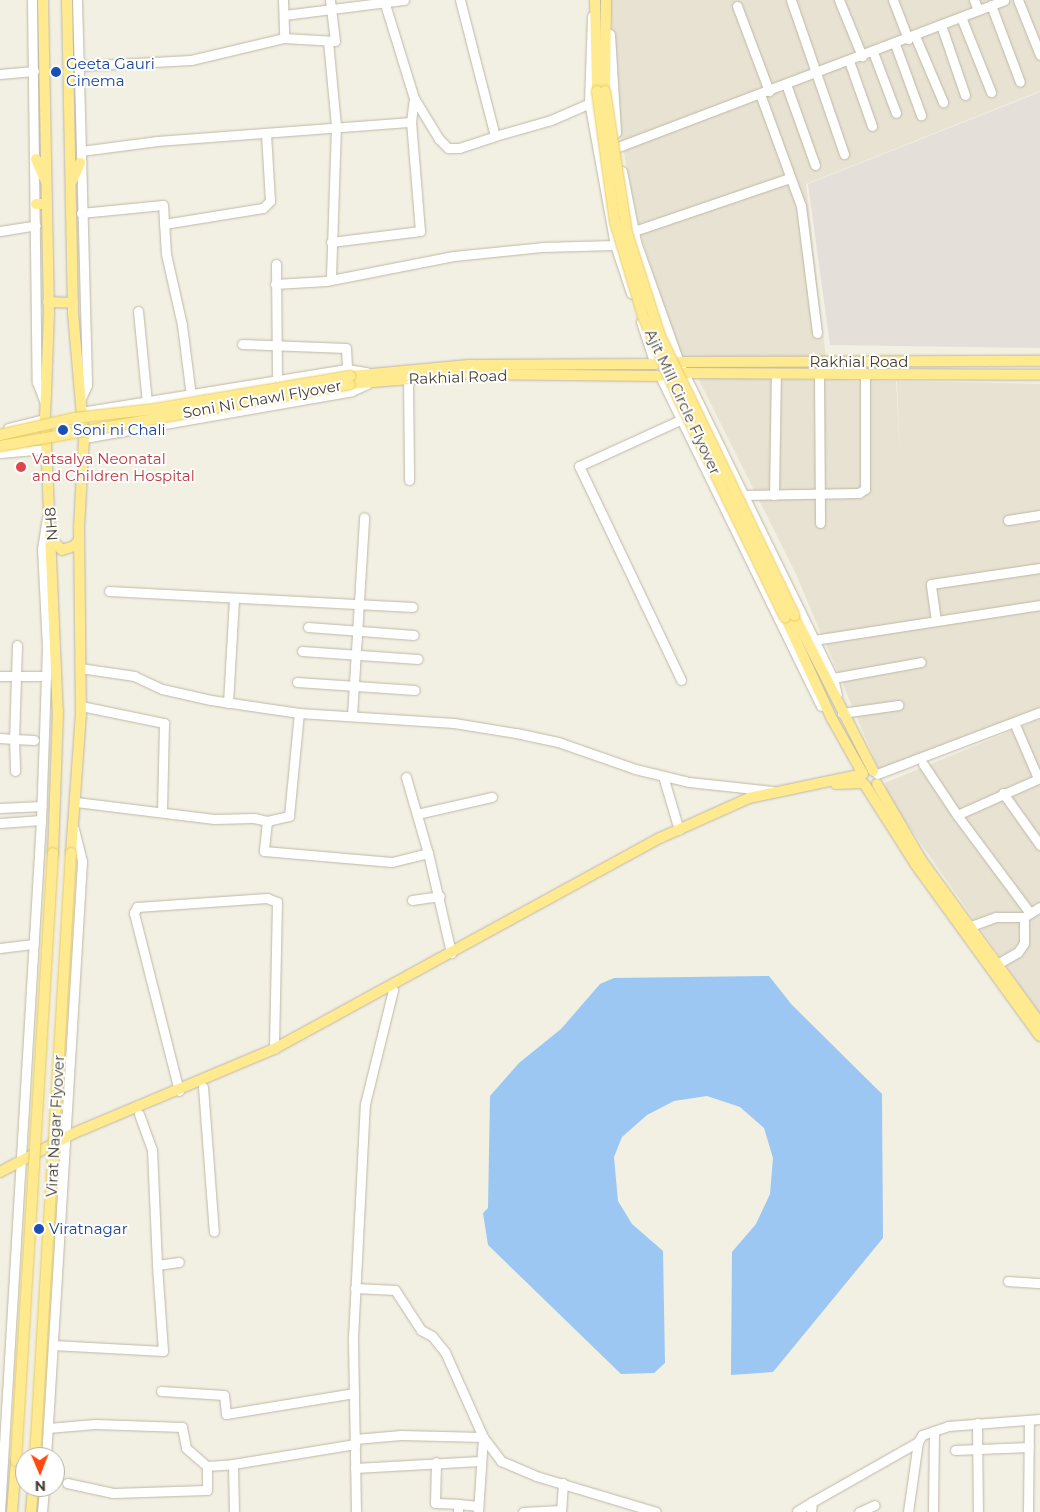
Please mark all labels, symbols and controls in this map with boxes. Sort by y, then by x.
place label: Geeta Gauri Cinema [66,54,155,89]
marker: Geeta Gauri Cinema [50,66,62,78]
street label: Ajit Mill Circle Flyover [641,326,725,478]
street label: Rakhial Road [810,353,908,371]
street label: Rakhial Road [408,366,508,388]
street label: Soni Ni Chawl Flyover [181,376,343,422]
place label: Soni ni Chali [73,421,166,439]
marker: Soni ni Chali [57,424,69,436]
place label: Vatsalya Neonatal and Children Hospital [32,449,195,484]
marker: Vatsalya Neonatal and Children Hospital [14,460,28,474]
street label: NH8 [41,506,61,542]
street label: Virat Nagar Flyover [42,1055,68,1197]
place label: Viratnagar [49,1220,128,1238]
marker: Viratnagar [33,1223,45,1235]
north arrow [15,1447,65,1497]
text: N [34,1477,46,1495]

